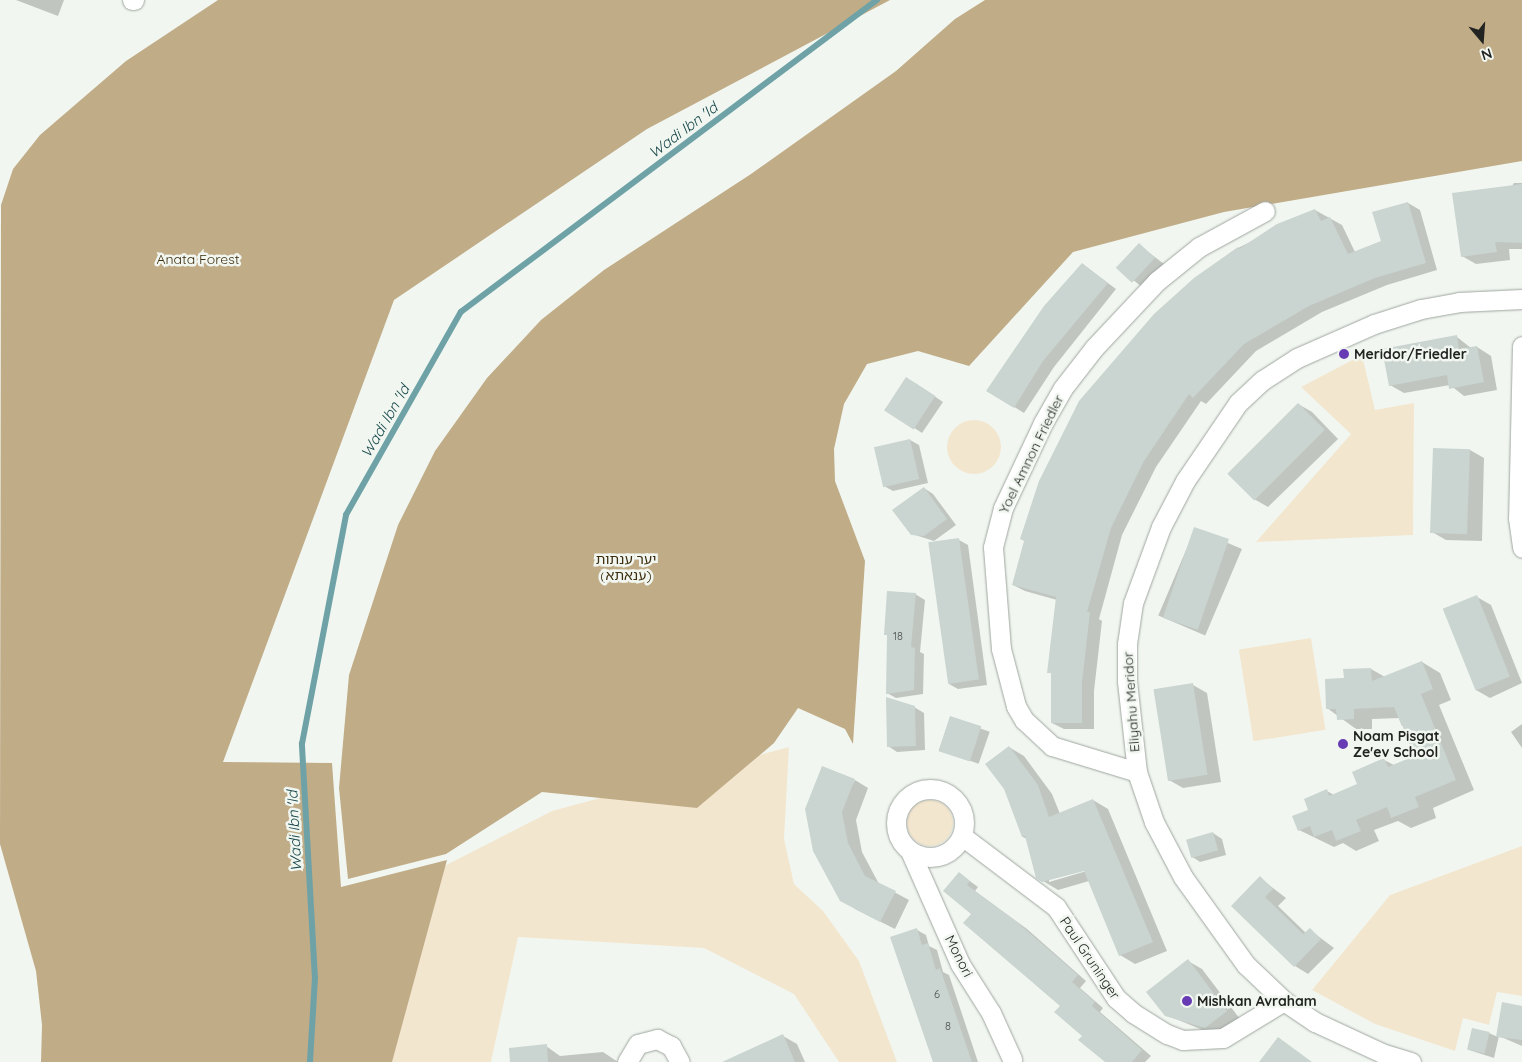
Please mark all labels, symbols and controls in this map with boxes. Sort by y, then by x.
north arrow [1457,15,1507,65]
text: N [1479,44,1494,64]
water label: Wadi Ibn 'Id [645,98,721,162]
park label: Anata Forest [156,251,240,267]
place label: Meridor/Friedler [1354,346,1467,362]
marker: Meridor/Friedler [1338,348,1350,360]
water label: Wadi Ibn 'Id [357,381,413,461]
street label: Yoel Amnon Friedler [995,392,1067,516]
park label: יער ענתות (ענאתא) [596,551,656,584]
house number: 18 [893,629,903,643]
street label: Eliyahu Meridor [1119,651,1143,753]
place label: Noam Pisgat Ze'ev School [1353,728,1440,760]
marker: Noam Pisgat Ze'ev School [1337,738,1349,750]
water label: Wadi Ibn 'Id [283,790,305,872]
street label: Paul Gruninger [1056,914,1124,1002]
street label: Monori [941,932,977,980]
house number: 6 [934,987,940,1001]
place label: Mishkan Avraham [1197,993,1317,1009]
marker: Mishkan Avraham [1181,995,1193,1007]
house number: 8 [945,1019,951,1033]

